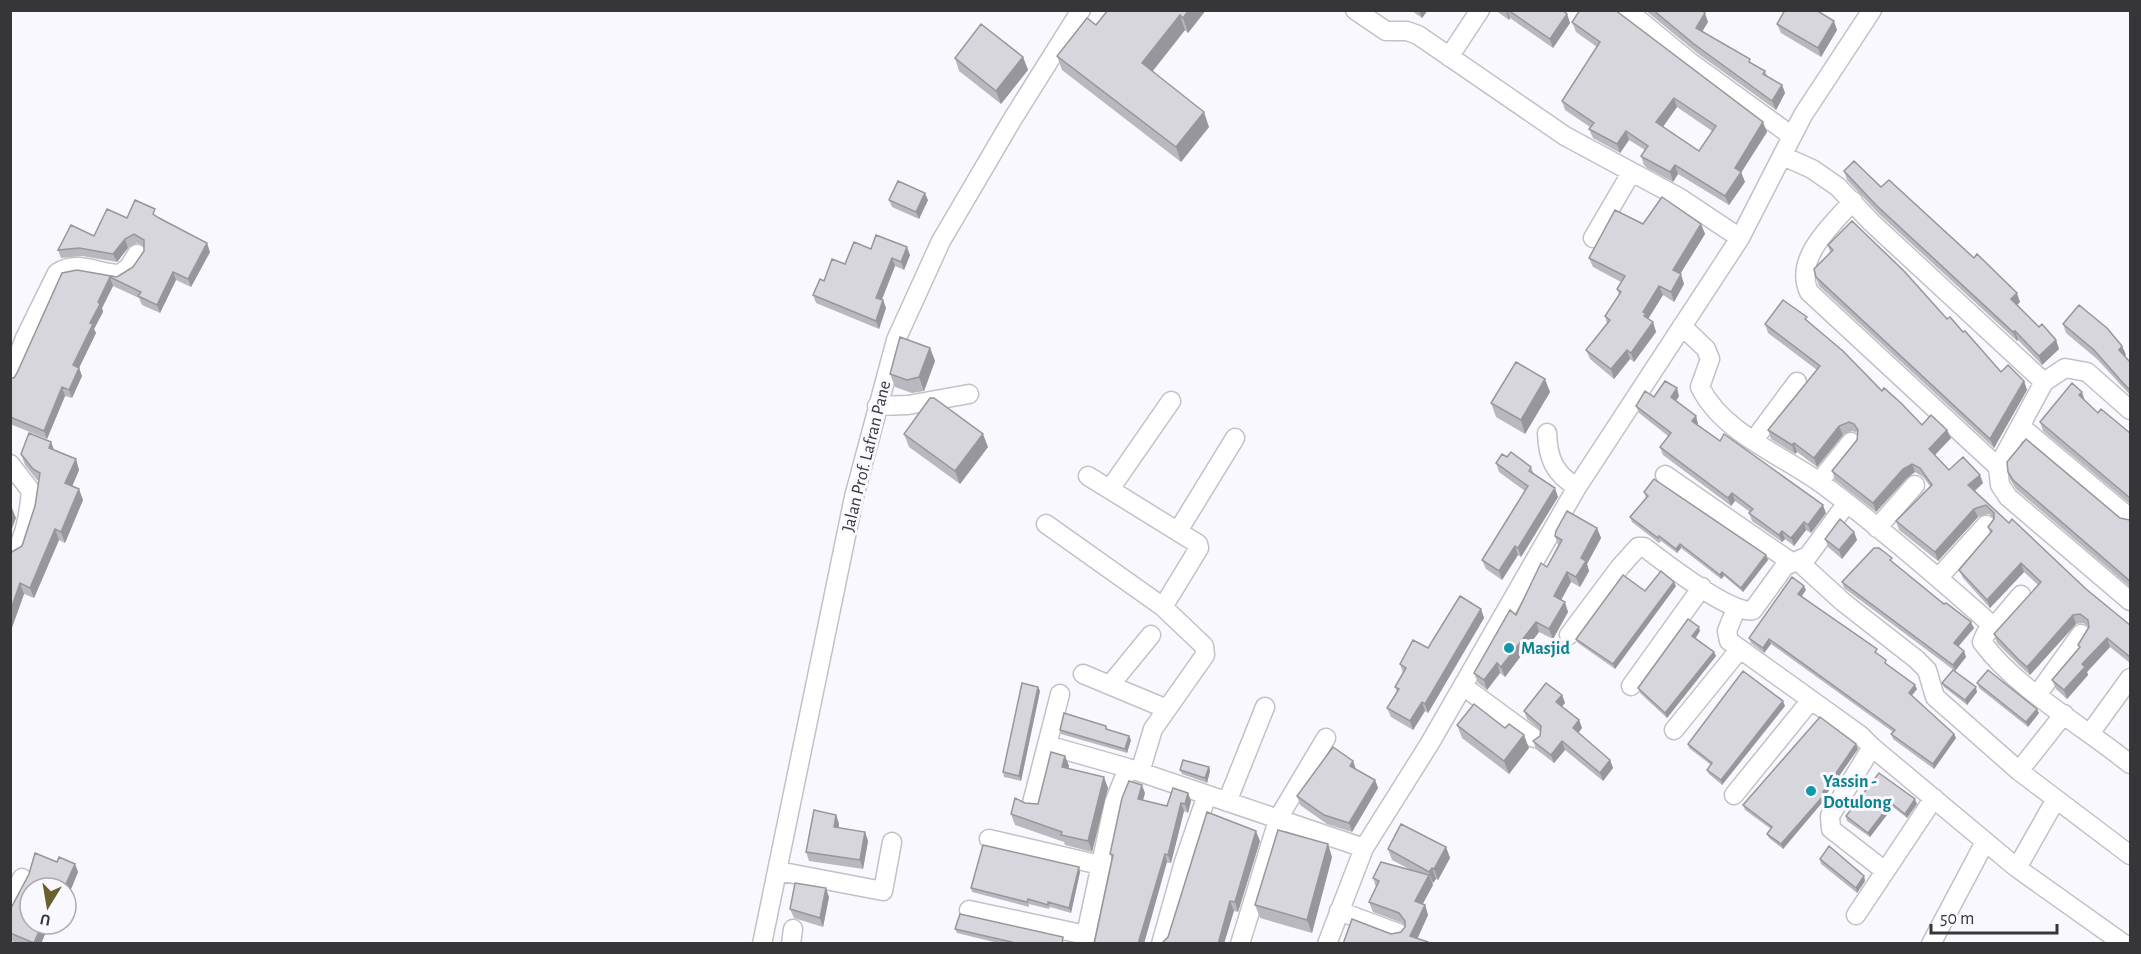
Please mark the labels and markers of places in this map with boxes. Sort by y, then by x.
place label: Masjid [1521,640,1571,658]
marker: Masjid [1502,641,1516,655]
place label: Yassin - Dotulong [1823,773,1892,812]
marker: Yassin - Dotulong [1804,784,1818,798]

